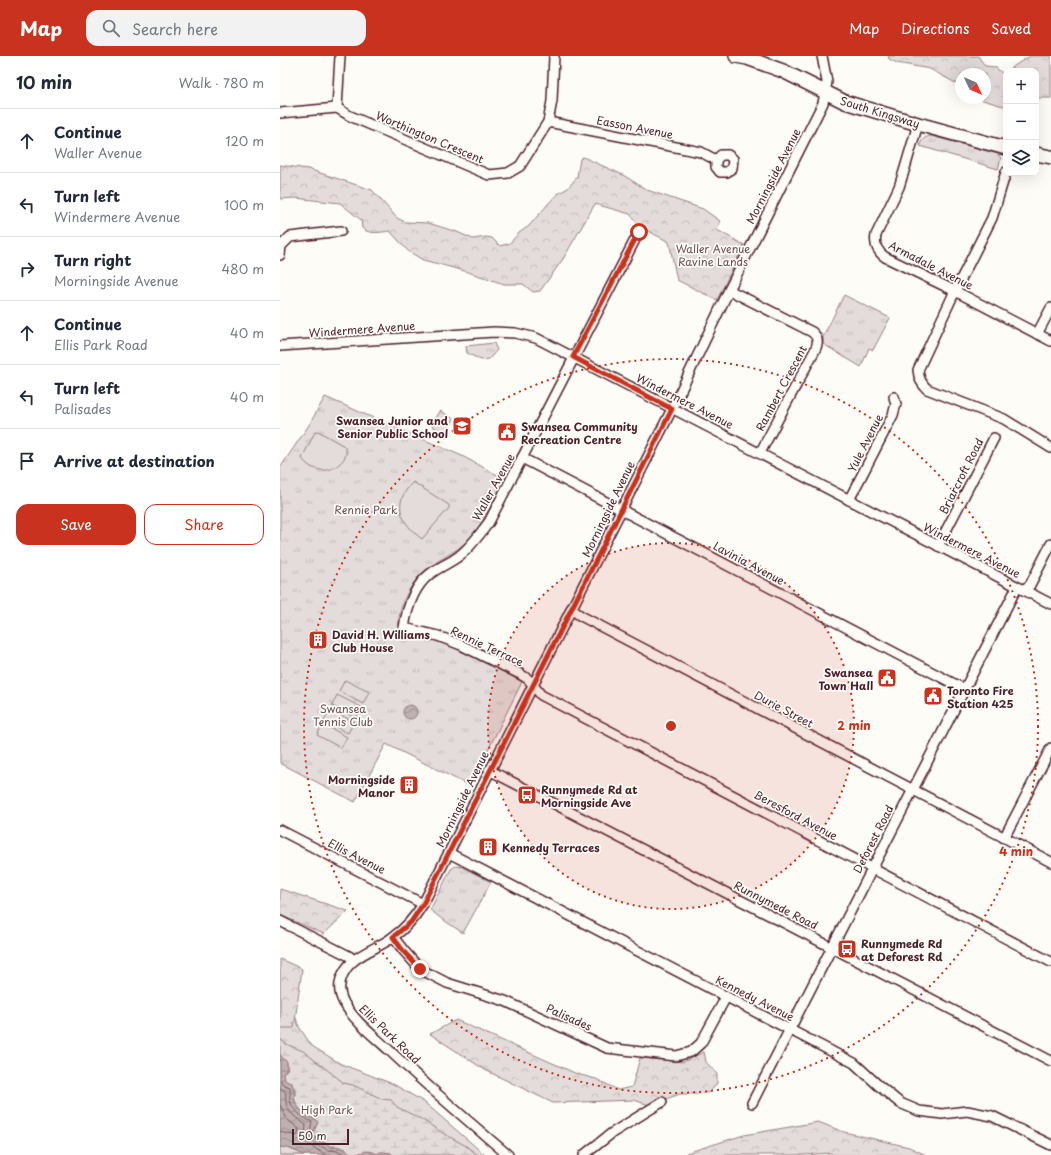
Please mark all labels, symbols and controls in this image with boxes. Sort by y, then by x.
search box [86,10,366,46]
text: Map [20,14,62,42]
icon: search [100,17,122,39]
text: Search here [132,17,218,40]
text: Map [849,18,879,39]
text: Directions [901,18,969,39]
text: Saved [991,18,1031,39]
north arrow [955,68,991,104]
map controls [1003,68,1039,176]
button: + [1003,68,1039,104]
text: 10 min [16,69,72,95]
text: Walk · 780 m [179,73,264,92]
street label: South Kingsway [838,92,922,132]
button: − [1003,104,1039,140]
street label: Worthington Crescent [373,107,487,168]
street label: Easson Avenue [595,111,675,143]
text: Continue [54,120,122,143]
street label: Morningside Avenue [741,125,805,227]
icon: ahead [16,130,38,152]
text: 120 m [225,131,264,150]
button: layers [1003,140,1039,176]
text: Waller Avenue [54,143,142,162]
text: Turn left [54,184,120,207]
icon: left [16,194,38,216]
text: 100 m [224,195,264,214]
text: Windermere Avenue [54,207,180,226]
route start [630,223,648,241]
street label: Armadale Avenue [886,236,976,294]
park label: Waller Avenue Ravine Lands [676,240,750,270]
text: Turn right [54,248,131,271]
icon: right [16,258,38,280]
text: 480 m [222,259,264,278]
text: Morningside Avenue [54,271,179,290]
text: Continue [54,312,122,335]
street label: Windermere Avenue [308,317,416,341]
icon: ahead [16,322,38,344]
text: 40 m [230,323,264,342]
text: Ellis Park Road [54,335,148,354]
street label: Rambert Crescent [751,342,811,434]
street label: Windermere Avenue [634,369,736,433]
text: Turn left [54,376,120,399]
icon: left [16,386,38,408]
text: 40 m [230,387,264,406]
text: Palisades [54,399,111,418]
street label: Yule Avenue [843,411,887,475]
place label: Swansea Junior and Senior Public School [336,412,449,442]
school or university icon: Swansea Junior and Senior Public School [451,415,473,437]
place label: Swansea Community Recreation Centre [521,418,638,448]
public building icon: Swansea Community Recreation Centre [496,421,518,443]
street label: Briarcroft Road [935,435,987,517]
text: Arrive at destination [54,449,215,472]
icon: arrive [16,450,38,472]
street label: Waller Avenue [467,450,519,524]
street label: Morningside Avenue [577,458,639,560]
park label: Rennie Park [334,501,398,518]
button: Save [16,504,136,545]
button: Share [144,504,264,545]
street label: Windermere Avenue [921,518,1023,582]
street label: Lavinia Avenue [710,537,788,589]
street label: Rennie Terrace [448,622,526,670]
place label: David H. Williams Club House [332,626,431,656]
building icon: David H. Williams Club House [307,629,329,651]
place label: Swansea Town Hall [818,664,874,694]
public building icon: Swansea Town Hall [876,667,898,689]
place label: Toronto Fire Station 425 [947,682,1014,712]
public building icon: Toronto Fire Station 425 [922,685,944,707]
street label: Durie Street [751,686,817,732]
park label: Swansea Tennis Club [313,700,373,730]
text: 2 min [837,716,871,734]
centre of rings [664,719,678,733]
street label: Morningside Avenue [431,748,493,850]
place label: Morningside Manor [328,771,395,801]
building icon: Morningside Manor [398,774,420,796]
place label: Runnymede Rd at Morningside Ave [541,781,637,811]
bus stop icon: Runnymede Rd at Morningside Ave [516,784,538,806]
street label: Beresford Avenue [751,786,841,844]
street label: Deforest Road [849,802,897,876]
street label: Ellis Avenue [325,834,389,878]
building icon: Kennedy Terraces [477,836,499,858]
place label: Kennedy Terraces [502,839,600,856]
text: 4 min [999,842,1033,860]
street label: Runnymede Road [731,876,821,934]
place label: Runnymede Rd at Deforest Rd [861,935,943,965]
bus stop icon: Runnymede Rd at Deforest Rd [836,938,858,960]
route end [411,960,429,978]
street label: Kennedy Avenue [713,971,797,1025]
street label: Palisades [543,999,595,1035]
street label: Ellis Park Road [356,1000,424,1068]
park label: High Park [301,1101,353,1118]
scale bar [292,1127,349,1146]
text: 50 m [298,1127,327,1144]

